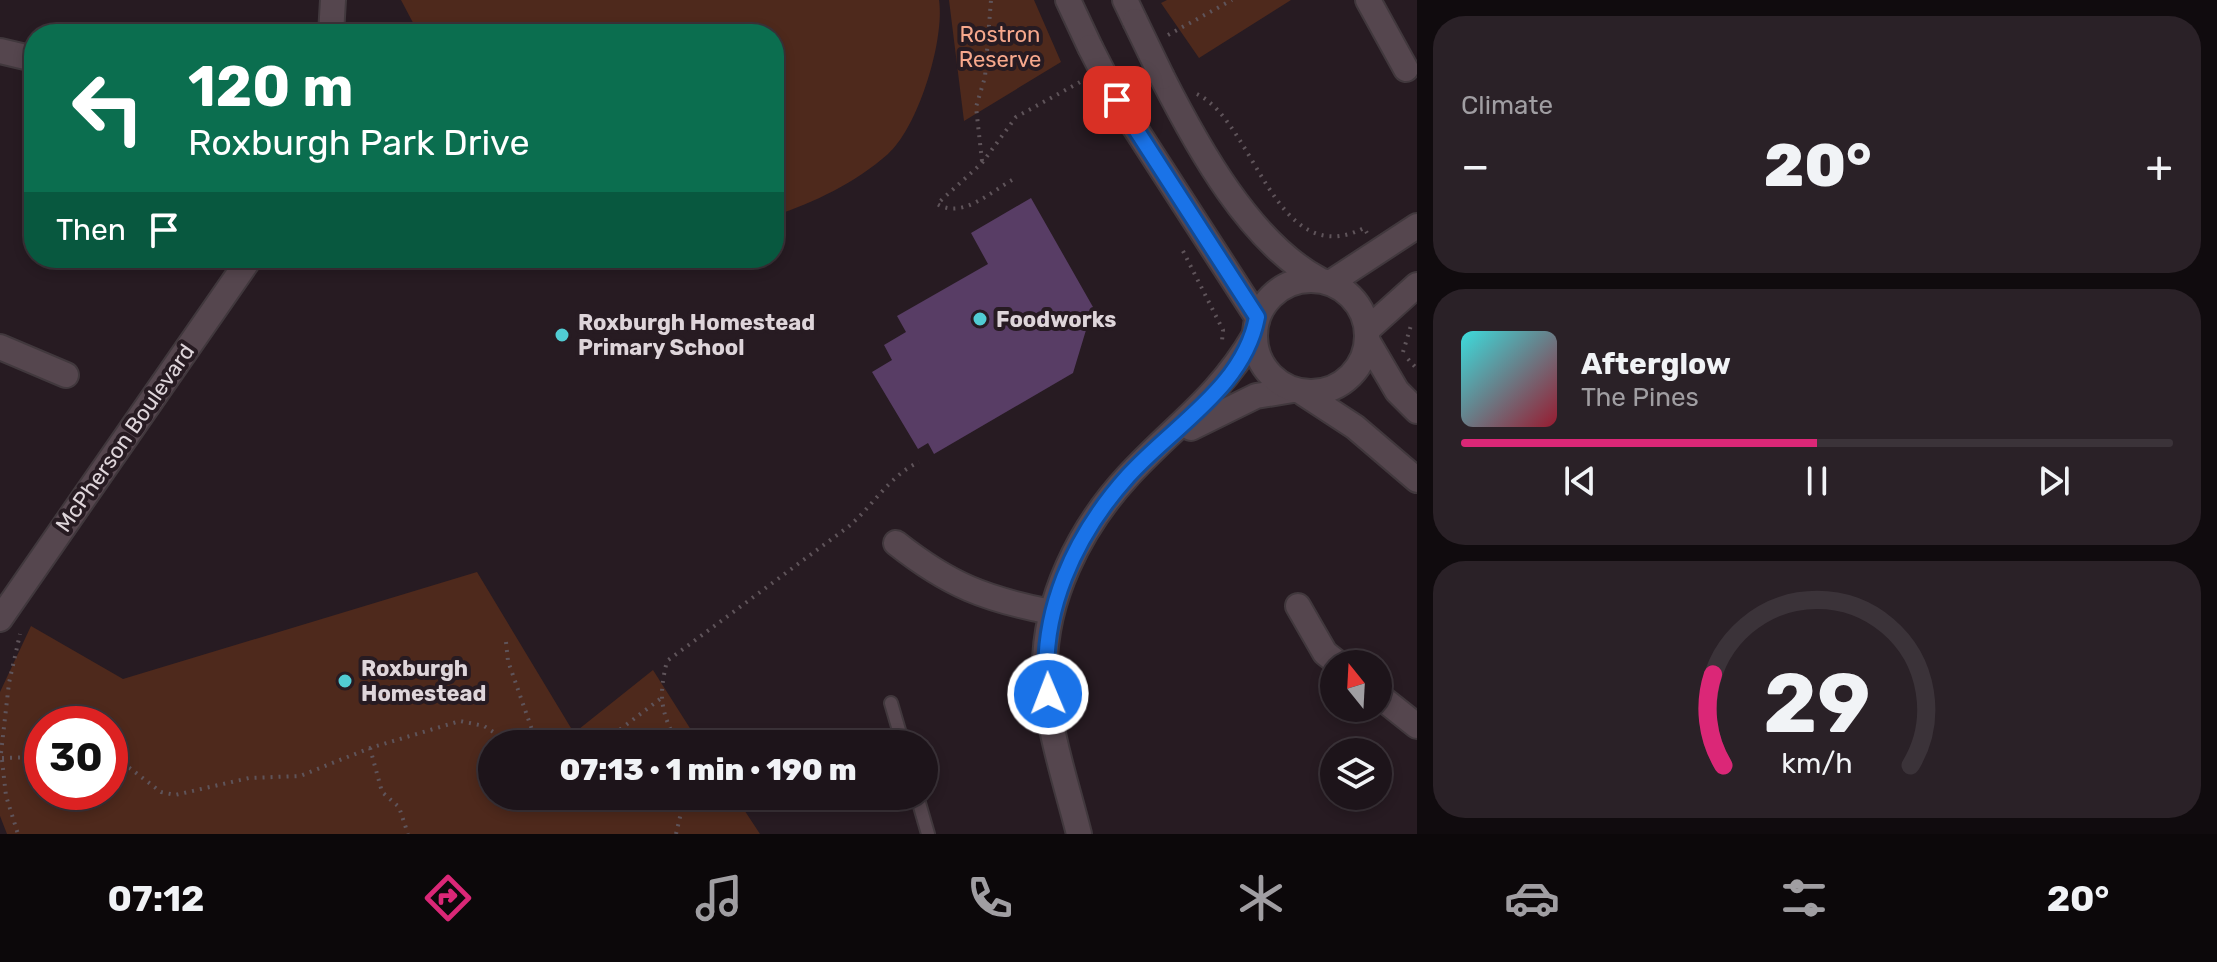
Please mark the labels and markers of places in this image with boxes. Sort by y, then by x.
pin [1083,66,1151,134]
place label: Foodworks [996,306,1116,333]
place label: Roxburgh Homestead Primary School [578,309,815,361]
marker: Foodworks [971,310,989,328]
marker: Roxburgh Homestead Primary School [553,326,571,344]
place label: Roxburgh Homestead [361,655,486,707]
marker: Roxburgh Homestead [336,672,354,690]

